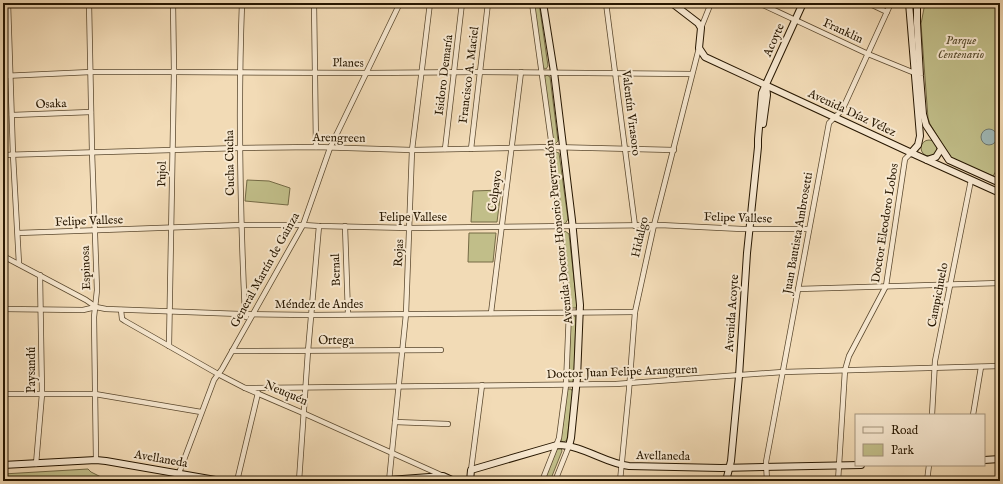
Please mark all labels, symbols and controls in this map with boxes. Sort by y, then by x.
street label: Franklin [820,15,866,47]
street label: Acoyte [760,20,788,60]
street label: Francisco A. Maciel [456,25,482,124]
street label: Isidoro Demaría [432,33,456,116]
park label: Parque Centenario [938,33,984,62]
street label: Planes [332,55,364,71]
street label: Valentín Virasoro [618,68,644,157]
street label: Avenida Díaz Vélez [805,86,899,140]
street label: Osaka [35,96,68,112]
street label: Cucha Cucha [222,129,238,196]
street label: Arengreen [311,130,366,146]
street label: Avenida Doctor Honorio Pueyrredón [542,138,576,326]
street label: Pujol [154,160,170,187]
street label: Doctor Eleodoro Lobos [868,162,902,284]
street label: Colpayo [485,169,506,213]
street label: Juan Bautista Ambrosetti [780,171,817,297]
street label: General Martín de Gainza [227,209,303,330]
street label: Felipe Vallese [704,209,773,228]
street label: Felipe Vallese [379,210,448,226]
street label: Felipe Vallese [55,212,124,231]
street label: Hidalgo [628,215,652,259]
street label: Rojas [391,239,407,267]
street label: Espinosa [78,245,95,290]
street label: Bernal [328,253,344,287]
street label: Campichuelo [924,261,953,329]
street label: Avenida Acoyte [722,273,742,353]
street label: Méndez de Andes [275,297,363,312]
street label: Ortega [318,333,355,348]
street label: Paysandú [24,347,39,393]
street label: Doctor Juan Felipe Aranguren [546,362,698,383]
street label: Neuquén [262,377,311,410]
legend [855,414,985,466]
text: Road [891,423,919,438]
text: Park [891,443,914,458]
street label: Avellaneda [132,447,190,471]
street label: Avellaneda [635,448,691,464]

